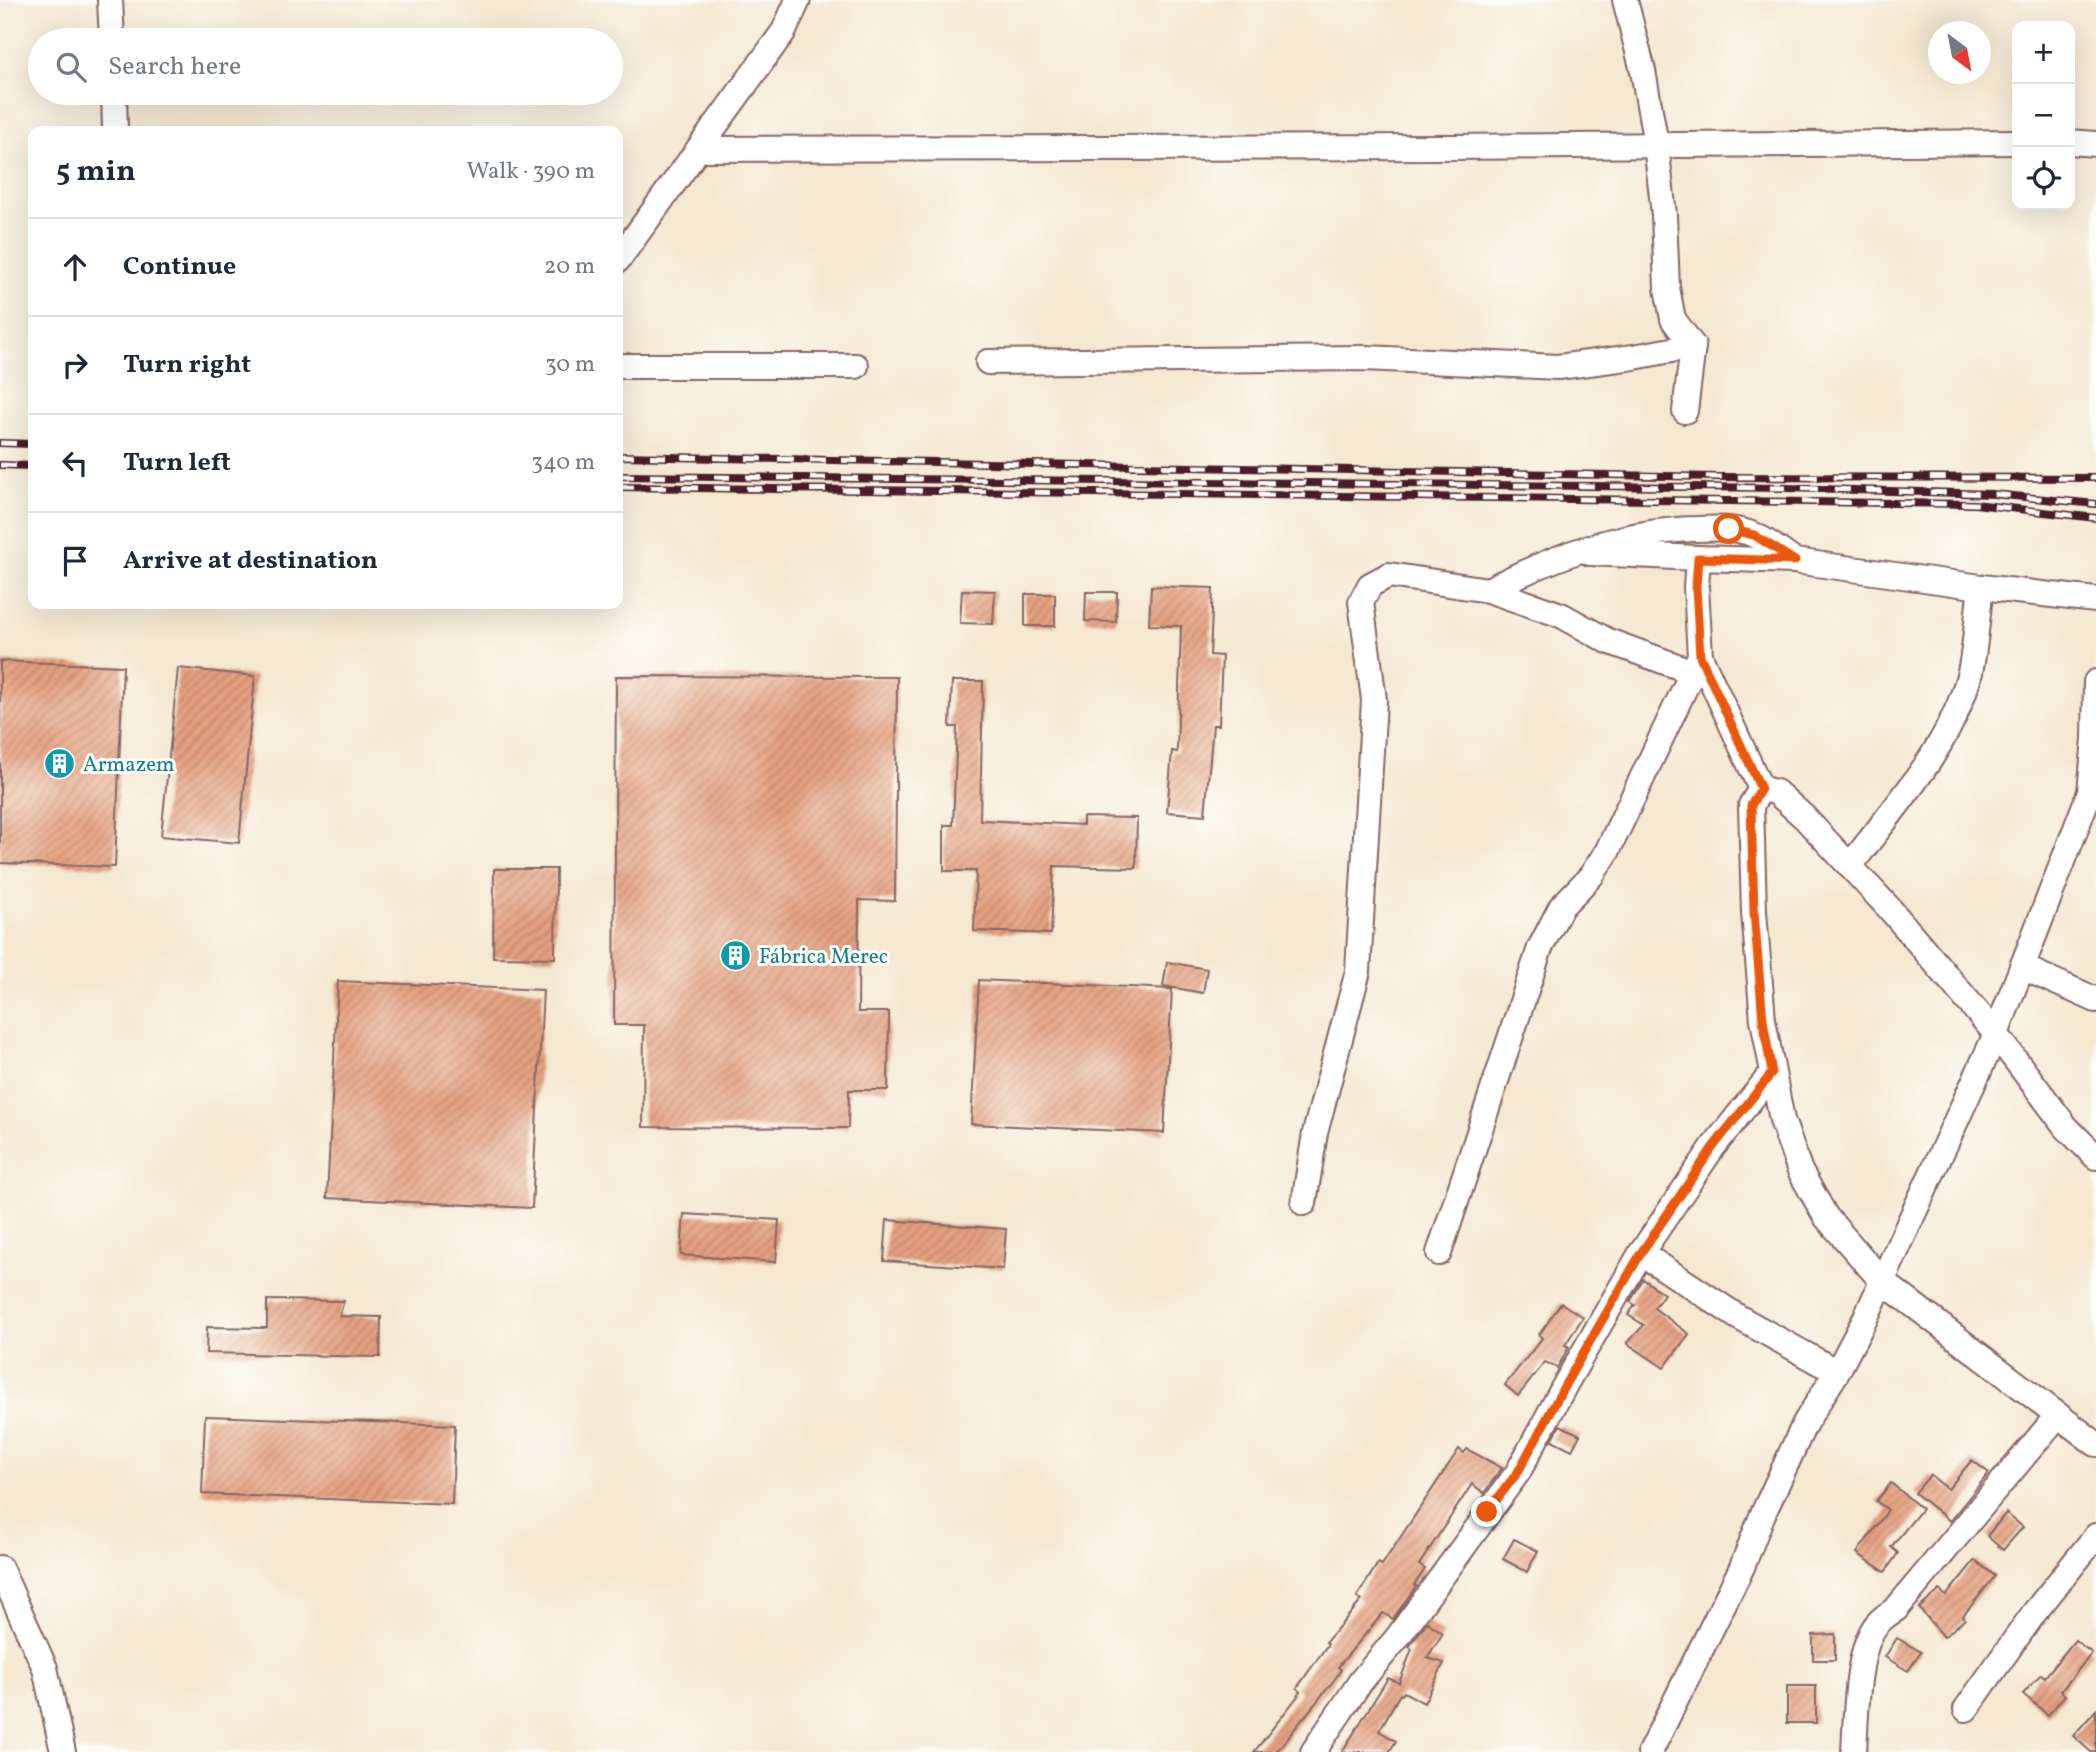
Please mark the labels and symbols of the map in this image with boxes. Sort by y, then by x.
north arrow [1928,21,1991,84]
route start [1713,513,1744,544]
building icon: Armazem [43,747,77,781]
place label: Armazem [83,751,175,780]
building icon: Fábrica Merec [719,939,753,973]
place label: Fábrica Merec [759,943,888,972]
route end [1471,1496,1502,1527]

